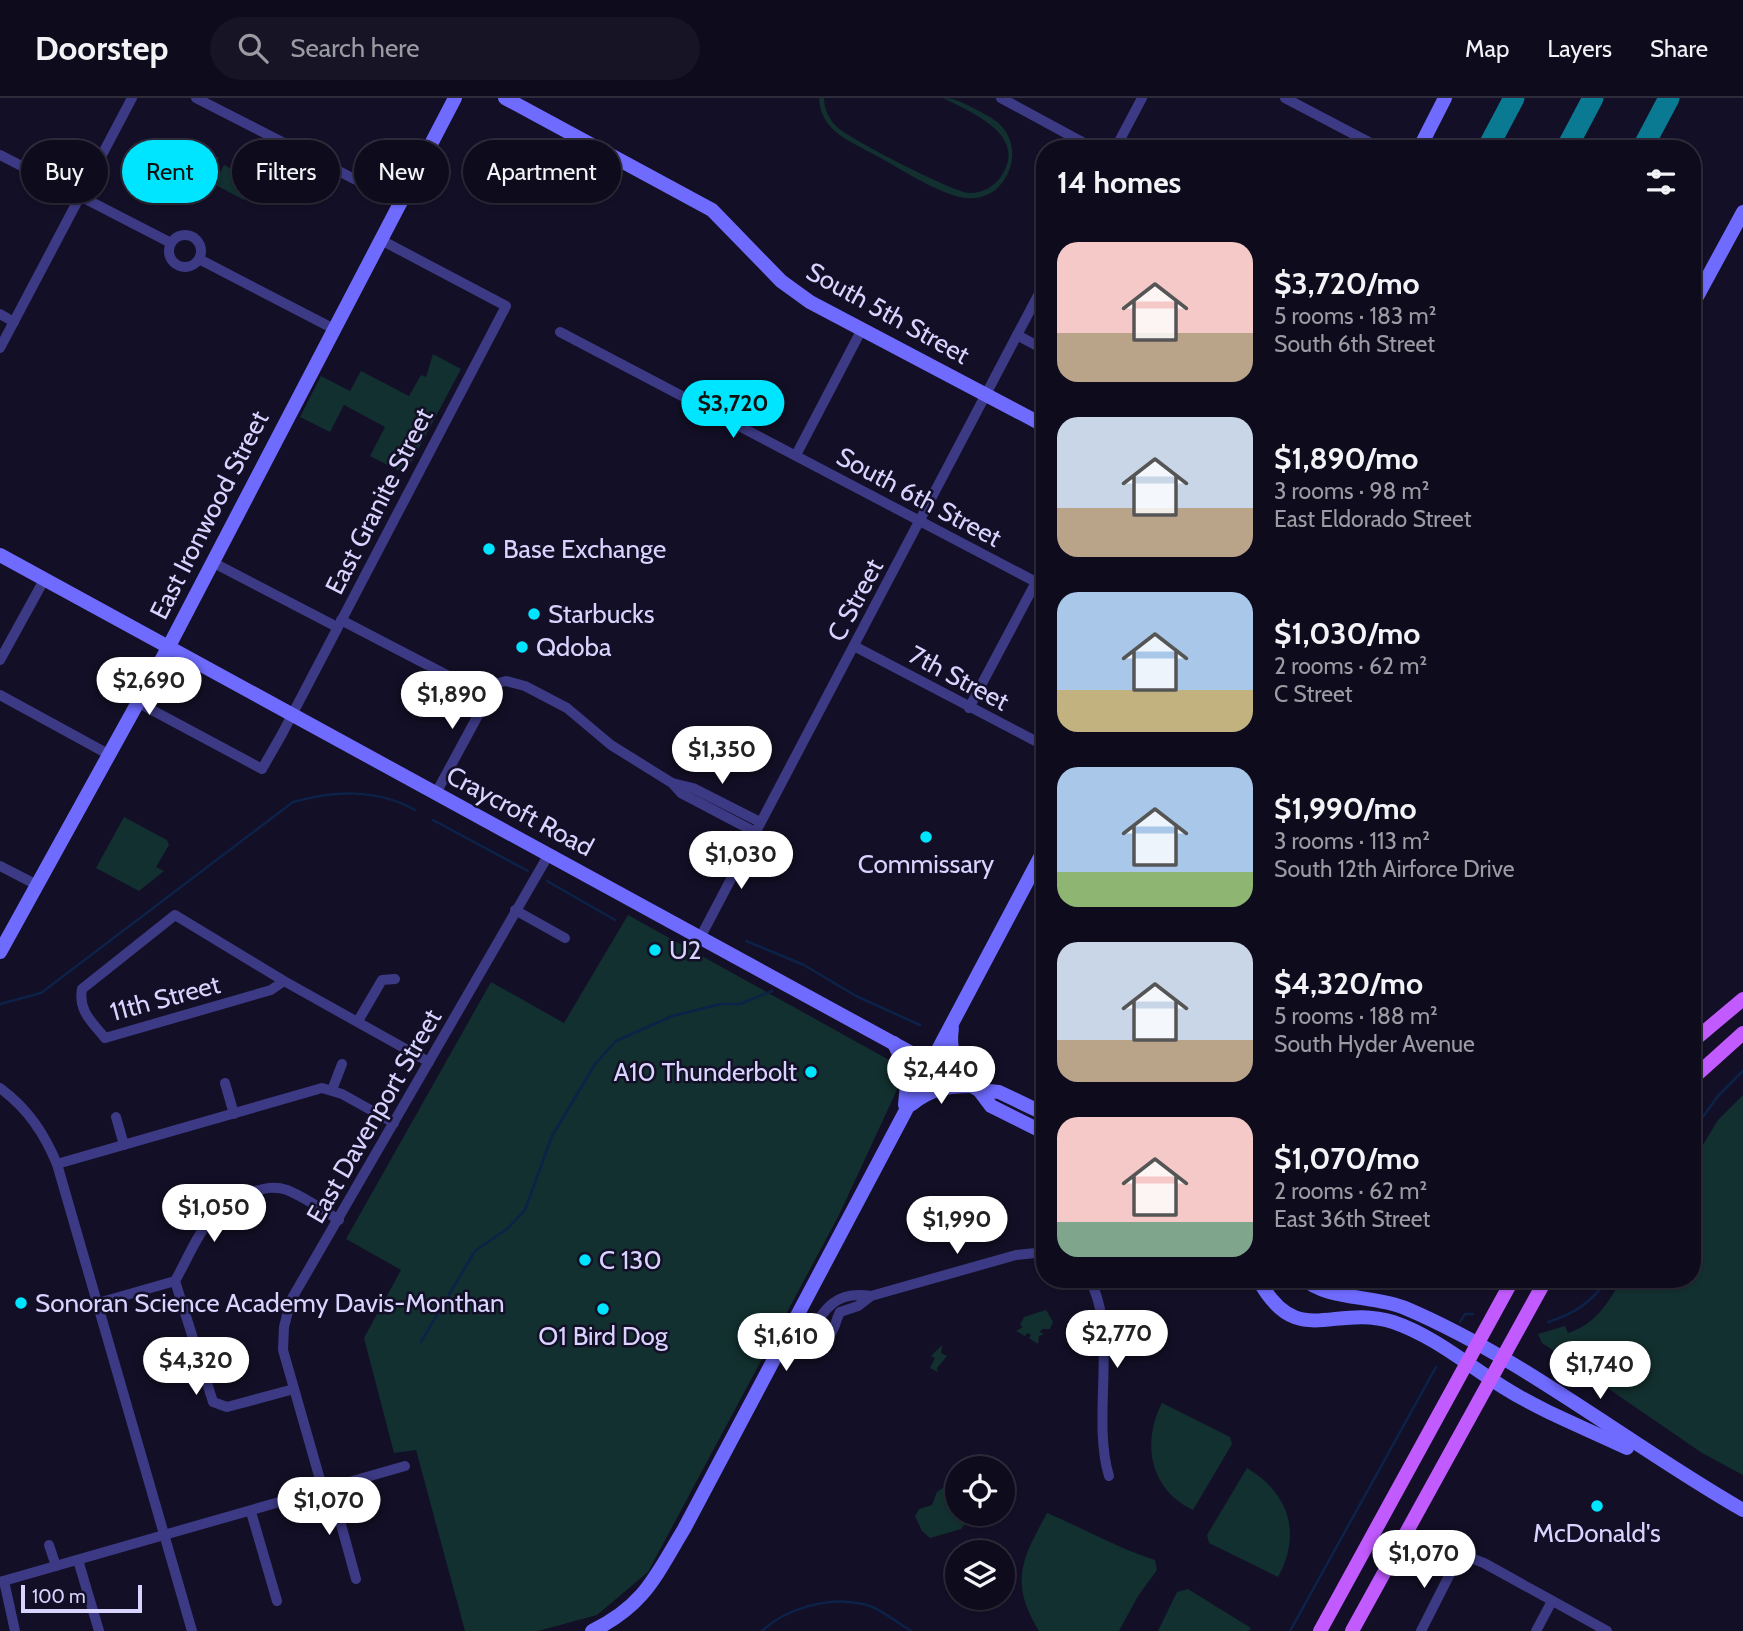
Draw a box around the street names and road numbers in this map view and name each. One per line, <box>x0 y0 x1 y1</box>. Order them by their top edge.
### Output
street label: South 5th Street <box>801 255 975 371</box>
street label: East Granite Street <box>318 402 440 599</box>
street label: East Ironwood Street <box>143 405 275 625</box>
street label: South 6th Street <box>831 440 1007 554</box>
street label: C Street <box>820 553 890 647</box>
street label: 7th Street <box>904 638 1015 718</box>
street label: Craycroft Road <box>441 759 599 863</box>
street label: 11th Street <box>107 968 224 1028</box>
street label: East Davenport Street <box>300 1003 448 1229</box>

